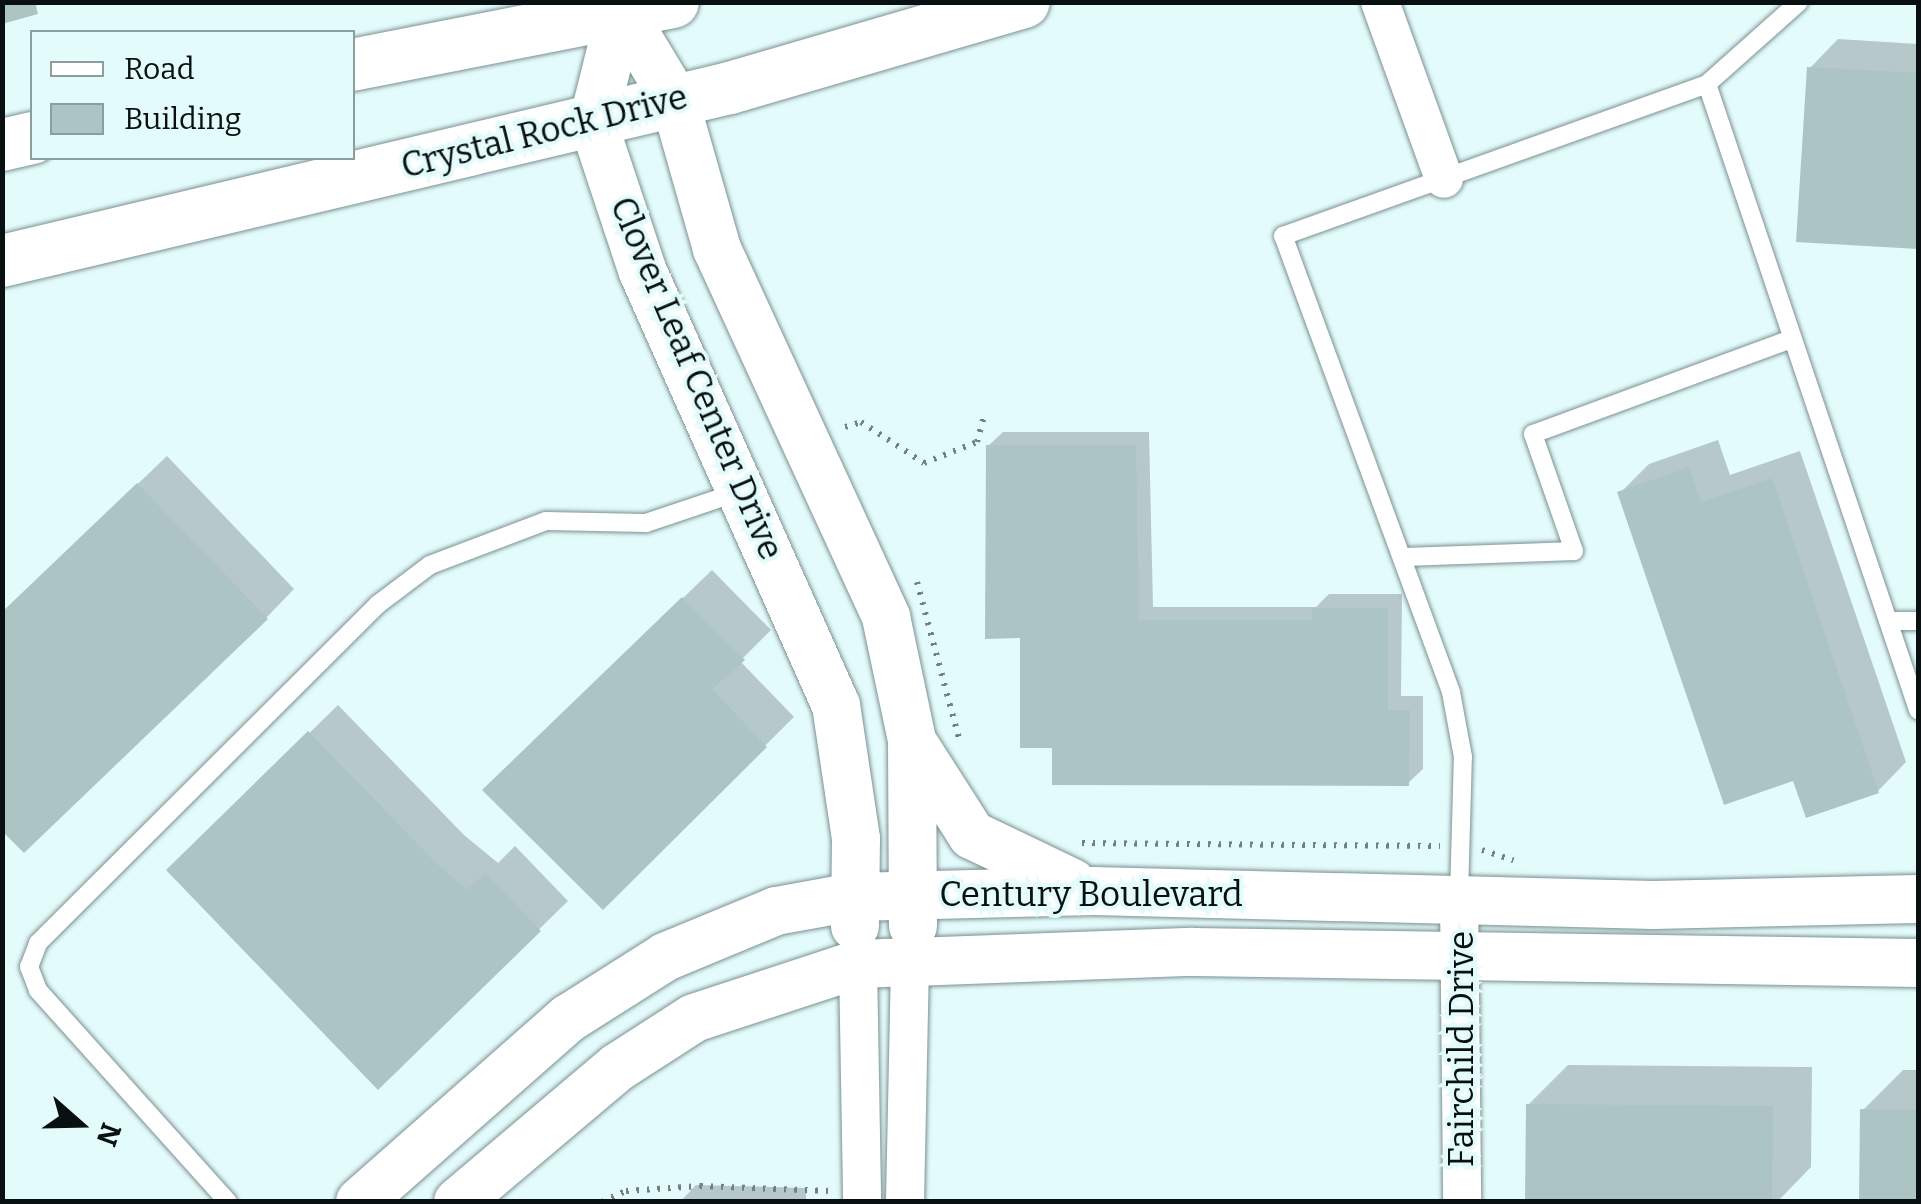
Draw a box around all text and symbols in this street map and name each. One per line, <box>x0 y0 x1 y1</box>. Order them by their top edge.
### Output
legend <box>30 30 355 160</box>
text: Road <box>124 51 195 87</box>
street label: Crystal Rock Drive <box>397 75 691 187</box>
text: Building <box>124 101 242 137</box>
street label: Clover Leaf Center Drive <box>602 190 792 566</box>
street label: Century Boulevard <box>939 873 1243 915</box>
street label: Fairchild Drive <box>1440 931 1482 1167</box>
north arrow <box>30 1074 130 1174</box>
text: N <box>89 1119 128 1150</box>

